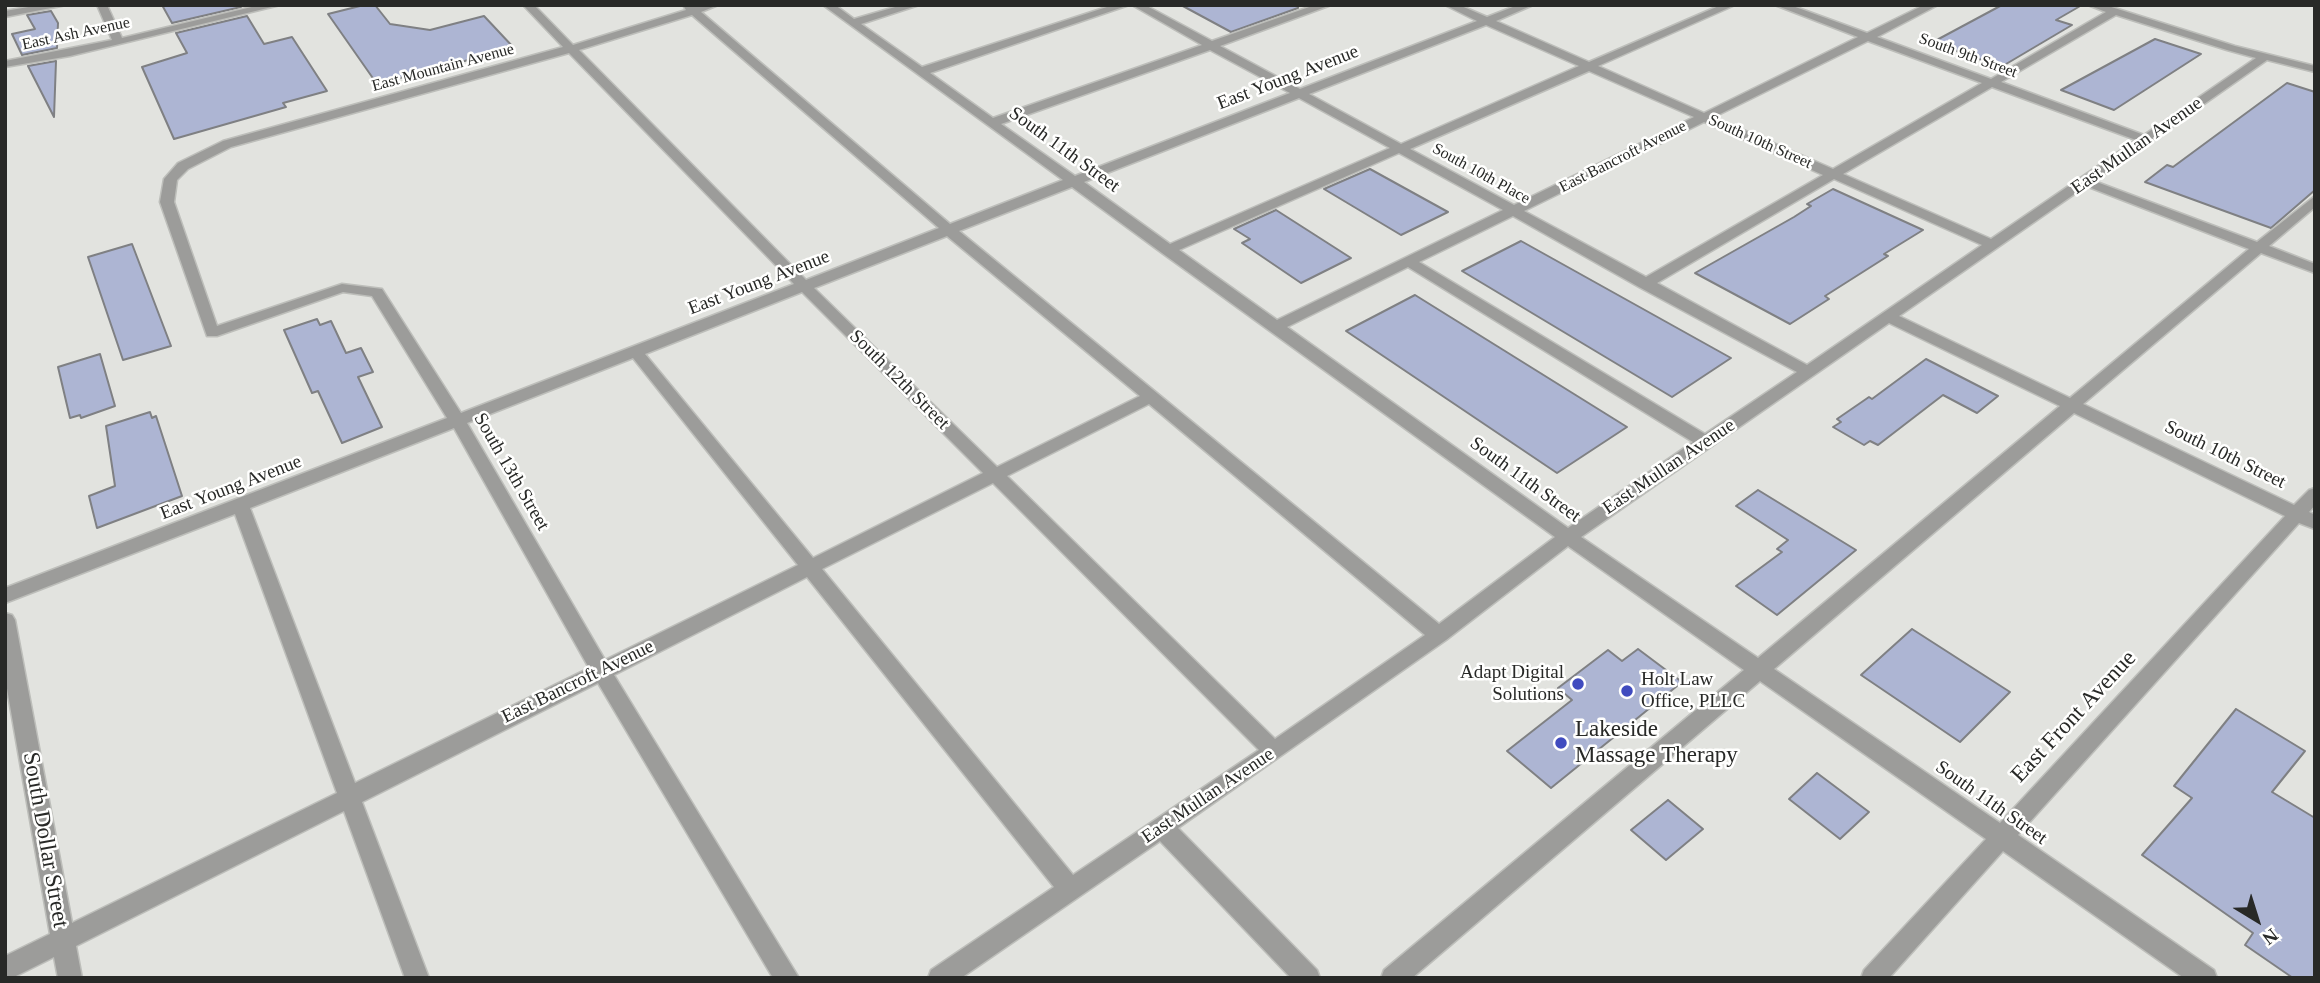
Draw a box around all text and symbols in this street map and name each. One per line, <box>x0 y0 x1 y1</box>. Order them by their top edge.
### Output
street label: East Ash Avenue <box>20 13 132 55</box>
street label: South 9th Street <box>1916 29 2020 83</box>
street label: East Mountain Avenue <box>370 40 516 96</box>
street label: East Young Avenue <box>1214 41 1362 115</box>
street label: East Mullan Avenue <box>2067 92 2207 200</box>
street label: South 11th Street <box>1004 102 1124 198</box>
street label: South 10th Street <box>1705 111 1815 173</box>
street label: East Bancroft Avenue <box>1556 117 1690 197</box>
street label: South 10th Place <box>1429 139 1533 209</box>
street label: East Young Avenue <box>685 246 833 320</box>
street label: South 12th Street <box>844 325 954 435</box>
street label: South 13th Street <box>468 409 554 535</box>
street label: East Mullan Avenue <box>1598 414 1740 520</box>
street label: South 10th Street <box>2161 416 2289 494</box>
street label: South 11th Street <box>1465 432 1585 528</box>
street label: East Young Avenue <box>157 451 305 525</box>
street label: East Bancroft Avenue <box>498 635 658 729</box>
street label: East Front Avenue <box>2006 645 2142 789</box>
place label: Adapt Digital Solutions <box>1460 662 1564 706</box>
place label: Holt Law Office, PLLC <box>1641 669 1745 713</box>
marker: Adapt Digital Solutions <box>1570 676 1586 692</box>
marker: Holt Law Office, PLLC <box>1619 683 1635 699</box>
place label: Lakeside Massage Therapy <box>1575 716 1738 770</box>
marker: Lakeside Massage Therapy <box>1553 735 1569 751</box>
street label: East Mullan Avenue <box>1137 743 1279 849</box>
street label: South Dollar Street <box>16 750 74 930</box>
street label: South 11th Street <box>1931 756 2051 850</box>
north arrow <box>2222 885 2292 955</box>
text: N <box>2258 924 2282 949</box>

